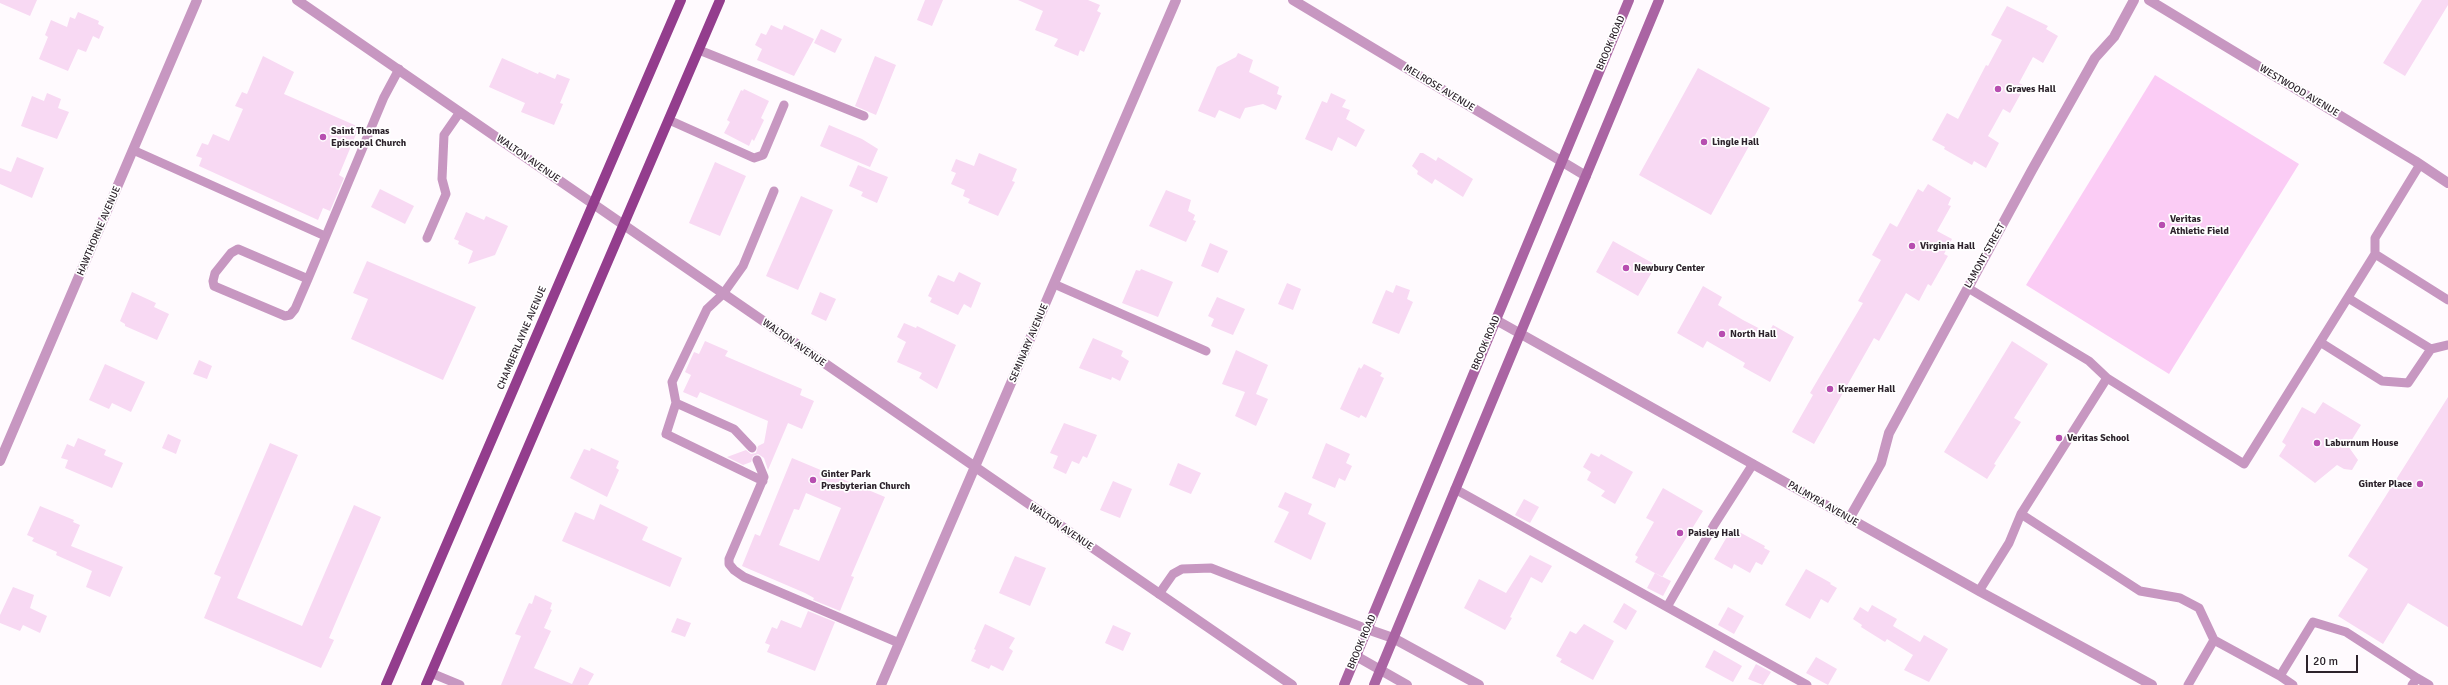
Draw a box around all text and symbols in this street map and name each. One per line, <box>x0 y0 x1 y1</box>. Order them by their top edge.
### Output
street label: BROOK ROAD <box>1594 14 1628 72</box>
street label: MELROSE AVENUE <box>1401 62 1477 114</box>
street label: WESTWOOD AVENUE <box>2257 62 2341 120</box>
place label: Graves Hall <box>2006 83 2056 95</box>
marker: Graves Hall <box>1993 84 2003 94</box>
place label: Saint Thomas Episcopal Church <box>331 125 406 148</box>
marker: Saint Thomas Episcopal Church <box>318 132 328 142</box>
street label: WALTON AVENUE <box>494 133 562 185</box>
place label: Lingle Hall <box>1712 136 1759 148</box>
marker: Lingle Hall <box>1699 137 1709 147</box>
street label: HAWTHORNE AVENUE <box>75 184 123 278</box>
place label: Veritas Athletic Field <box>2170 213 2229 236</box>
marker: Veritas Athletic Field <box>2157 220 2167 230</box>
street label: LAMONT STREET <box>1962 221 2008 291</box>
place label: Virginia Hall <box>1920 240 1975 252</box>
marker: Virginia Hall <box>1907 241 1917 251</box>
place label: Newbury Center <box>1634 262 1705 274</box>
marker: Newbury Center <box>1621 263 1631 273</box>
street label: CHAMBERLAYNE AVENUE <box>495 284 549 392</box>
street label: SEMINARY AVENUE <box>1007 302 1051 384</box>
street label: BROOK ROAD <box>1469 314 1503 372</box>
street label: WALTON AVENUE <box>760 317 828 369</box>
place label: North Hall <box>1730 328 1776 340</box>
marker: North Hall <box>1717 329 1727 339</box>
place label: Kraemer Hall <box>1838 383 1895 395</box>
marker: Kraemer Hall <box>1825 384 1835 394</box>
place label: Veritas School <box>2067 432 2129 444</box>
marker: Veritas School <box>2054 433 2064 443</box>
place label: Laburnum House <box>2325 437 2398 449</box>
marker: Laburnum House <box>2312 438 2322 448</box>
place label: Ginter Park Presbyterian Church <box>821 468 910 492</box>
marker: Ginter Park Presbyterian Church <box>808 475 818 485</box>
place label: Ginter Place <box>2358 478 2412 490</box>
street label: PALMYRA AVENUE <box>1786 479 1860 529</box>
marker: Ginter Place <box>2415 479 2425 489</box>
street label: WALTON AVENUE <box>1027 501 1095 553</box>
place label: Paisley Hall <box>1688 527 1740 539</box>
marker: Paisley Hall <box>1675 528 1685 538</box>
street label: BROOK ROAD <box>1345 613 1379 671</box>
scale bar <box>2308 647 2360 673</box>
text: 20 m <box>2313 654 2338 669</box>

